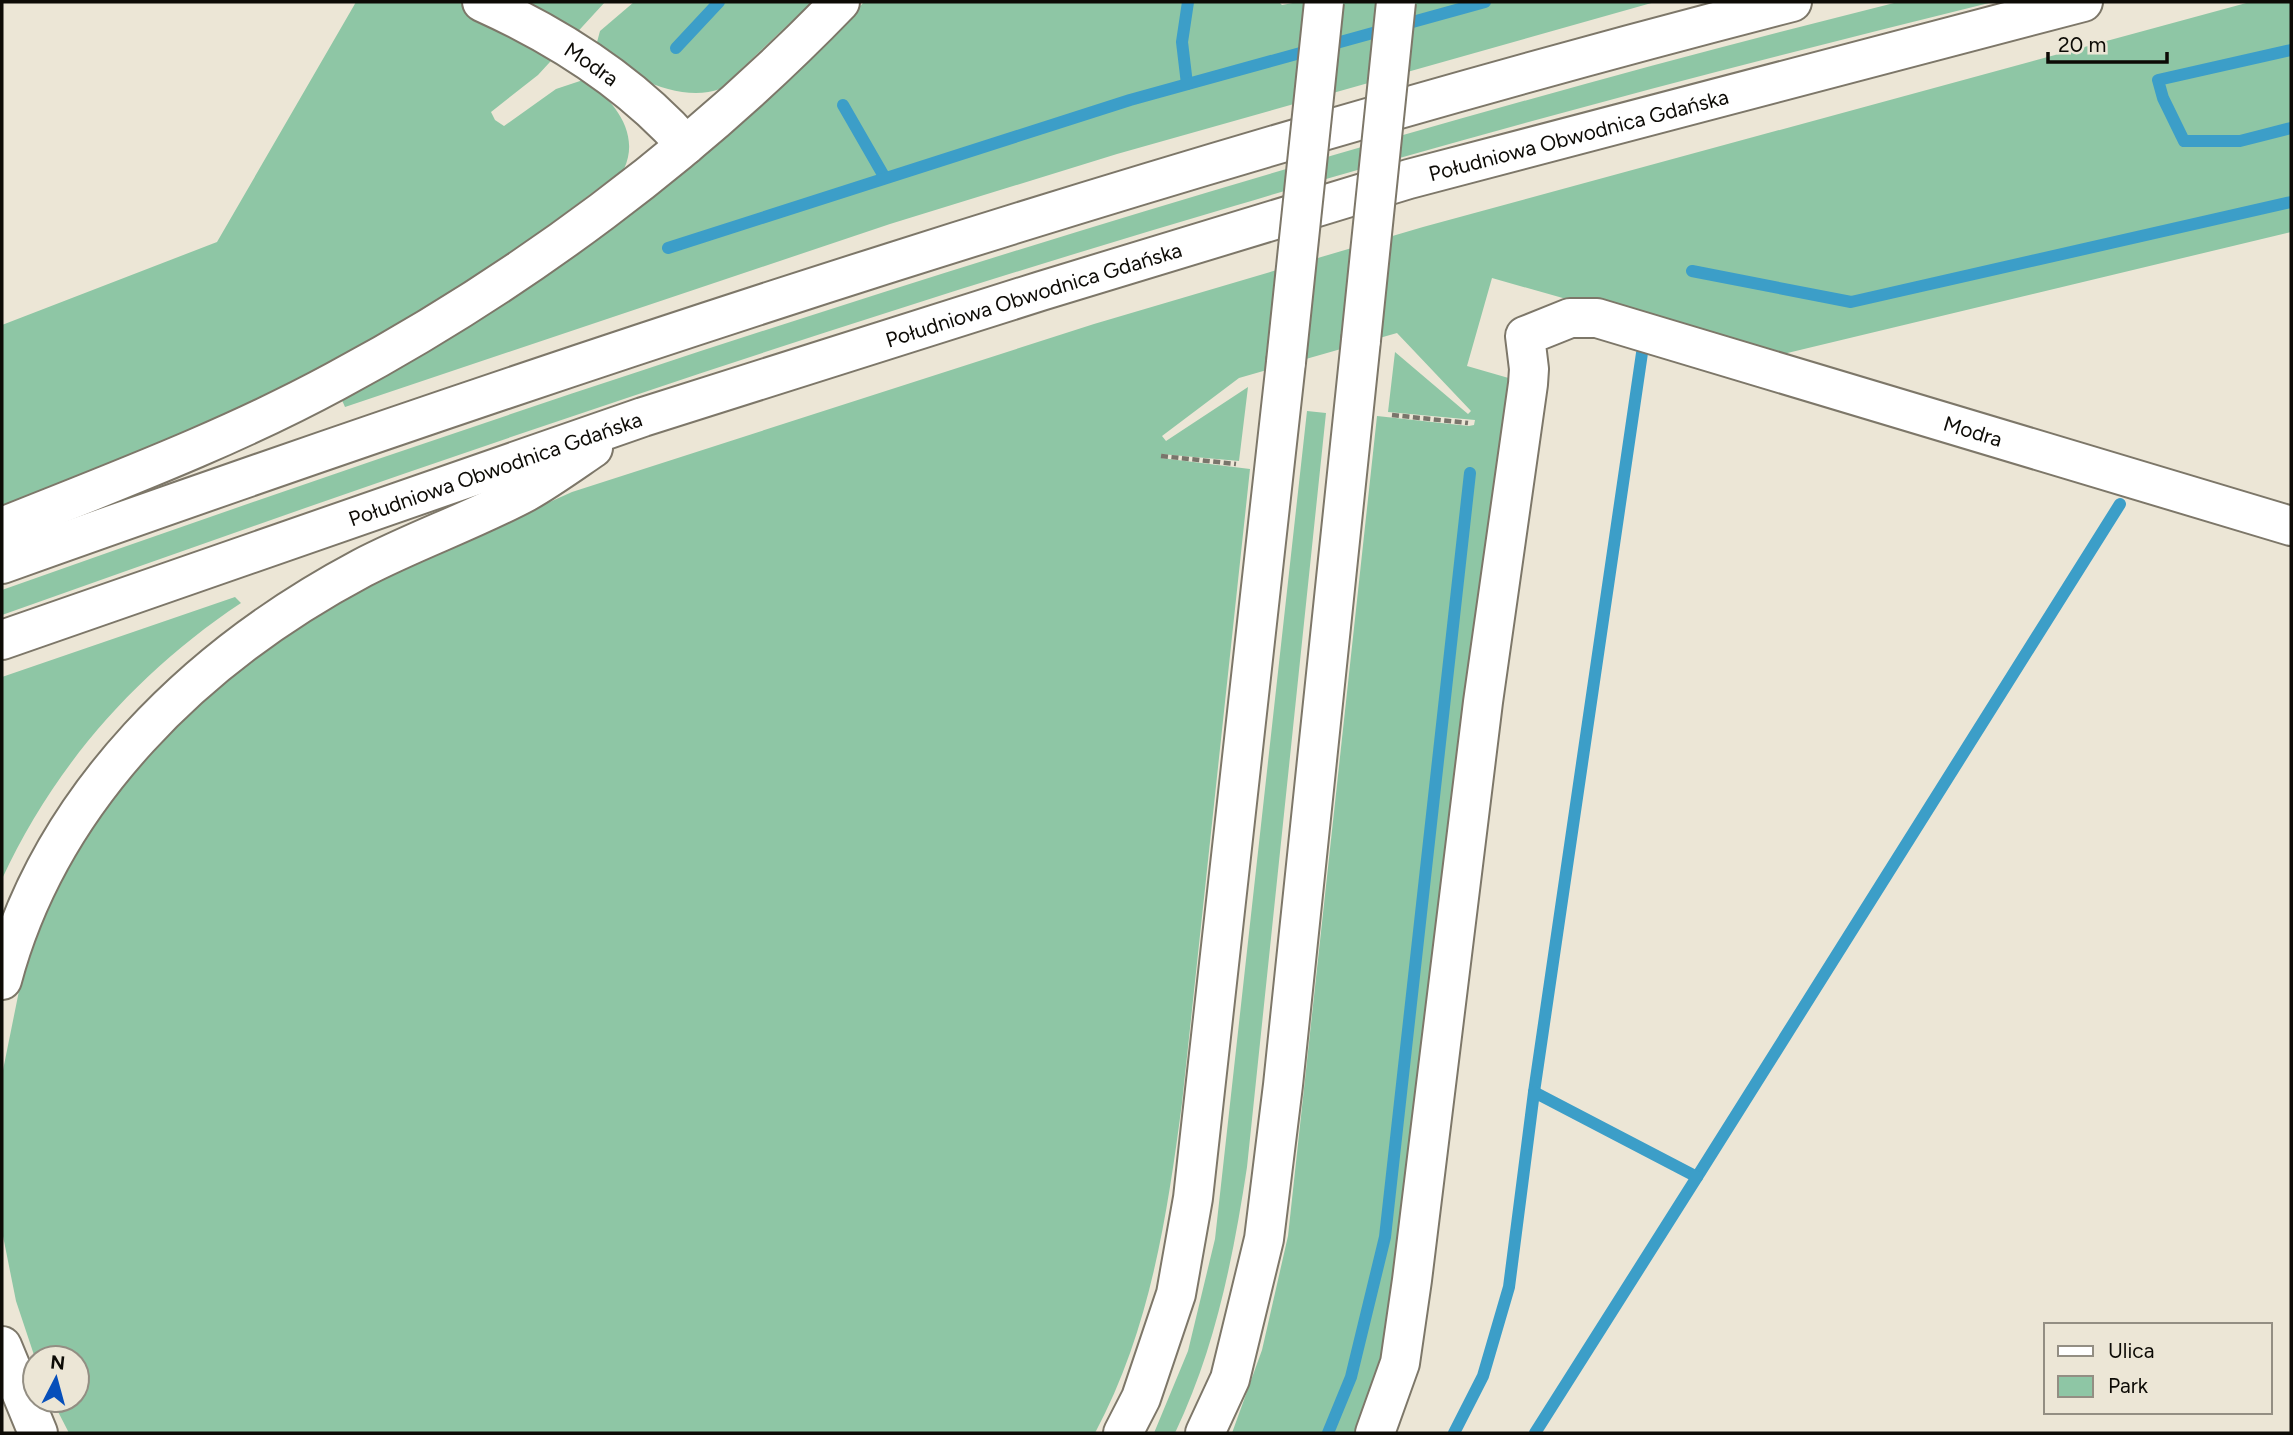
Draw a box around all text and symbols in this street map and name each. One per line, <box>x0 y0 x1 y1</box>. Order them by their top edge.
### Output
scale bar <box>2048 21 2167 65</box>
text: 20 m <box>2058 32 2106 57</box>
street label: Modra <box>560 36 624 91</box>
street label: Południowa Obwodnica Gdańska <box>1426 83 1731 186</box>
street label: Południowa Obwodnica Gdańska <box>882 236 1185 352</box>
street label: Południowa Obwodnica Gdańska <box>345 406 645 531</box>
street label: Modra <box>1941 410 2005 451</box>
legend <box>2044 1323 2272 1414</box>
text: Ulica <box>2108 1338 2154 1363</box>
north arrow <box>21 1344 91 1414</box>
text: N <box>49 1350 66 1375</box>
text: Park <box>2108 1373 2149 1398</box>

